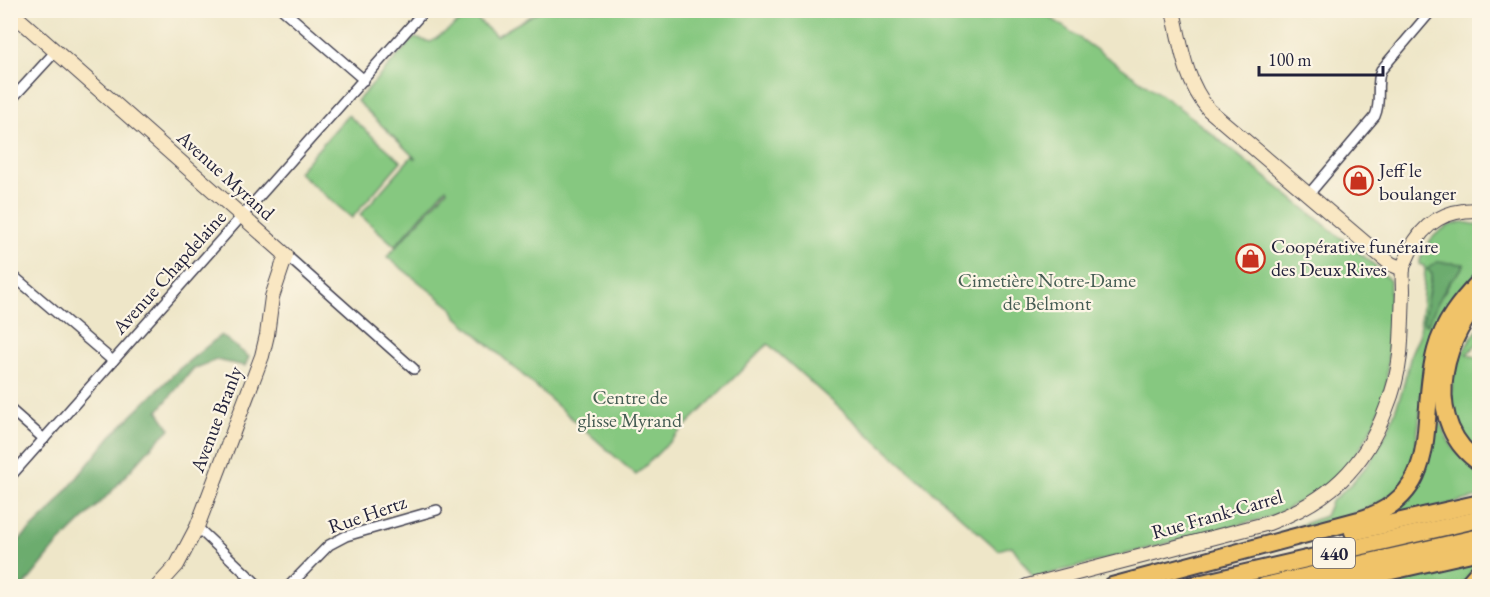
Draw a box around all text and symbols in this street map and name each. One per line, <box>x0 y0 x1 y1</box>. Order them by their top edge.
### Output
scale bar <box>1259 39 1384 77</box>
text: 100 m <box>1268 48 1312 71</box>
street label: Avenue Myrand <box>171 124 281 226</box>
place label: Jeff le boulanger <box>1377 157 1457 206</box>
shop icon: Jeff le boulanger <box>1342 165 1374 197</box>
street label: Avenue Chapdelaine <box>106 204 232 340</box>
place label: Coopérative funéraire des Deux Rives <box>1271 233 1439 282</box>
shop icon: Coopérative funéraire des Deux Rives <box>1234 242 1266 274</box>
park label: Cimetière Notre-Dame de Belmont <box>958 267 1136 316</box>
street label: Avenue Branly <box>183 362 248 477</box>
park label: Centre de glisse Myrand <box>578 384 683 433</box>
street label: Rue Frank-Carrel <box>1149 483 1286 545</box>
street label: Rue Hertz <box>324 488 410 539</box>
road number: 440 <box>1313 538 1355 568</box>

